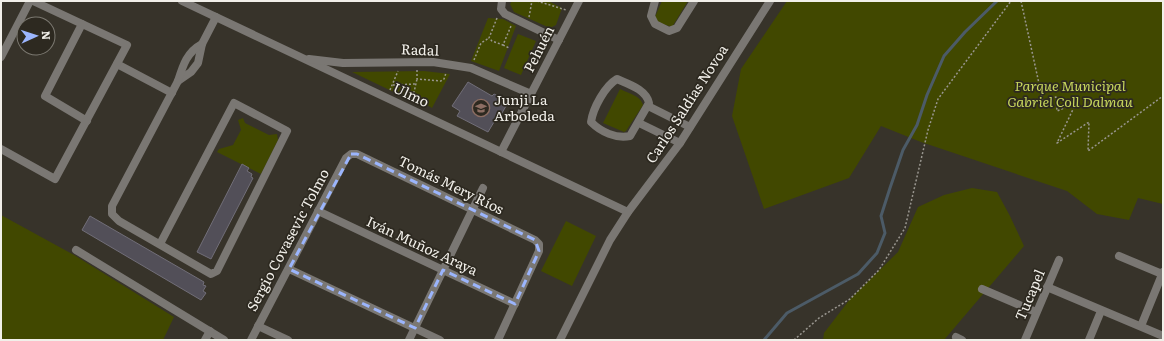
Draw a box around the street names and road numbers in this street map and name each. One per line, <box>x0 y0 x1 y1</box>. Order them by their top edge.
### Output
street label: Pehuén <box>518 22 558 75</box>
street label: Radal <box>401 38 440 60</box>
street label: Carlos Saldías Novoa <box>640 40 732 167</box>
street label: Ulmo <box>390 77 433 111</box>
street label: Tomás Mery Ríos <box>395 150 508 218</box>
street label: Sergio Covasevic Tolmo <box>241 165 333 314</box>
street label: Iván Muñoz Araya <box>364 211 482 280</box>
street label: Tucapel <box>1009 266 1049 323</box>

